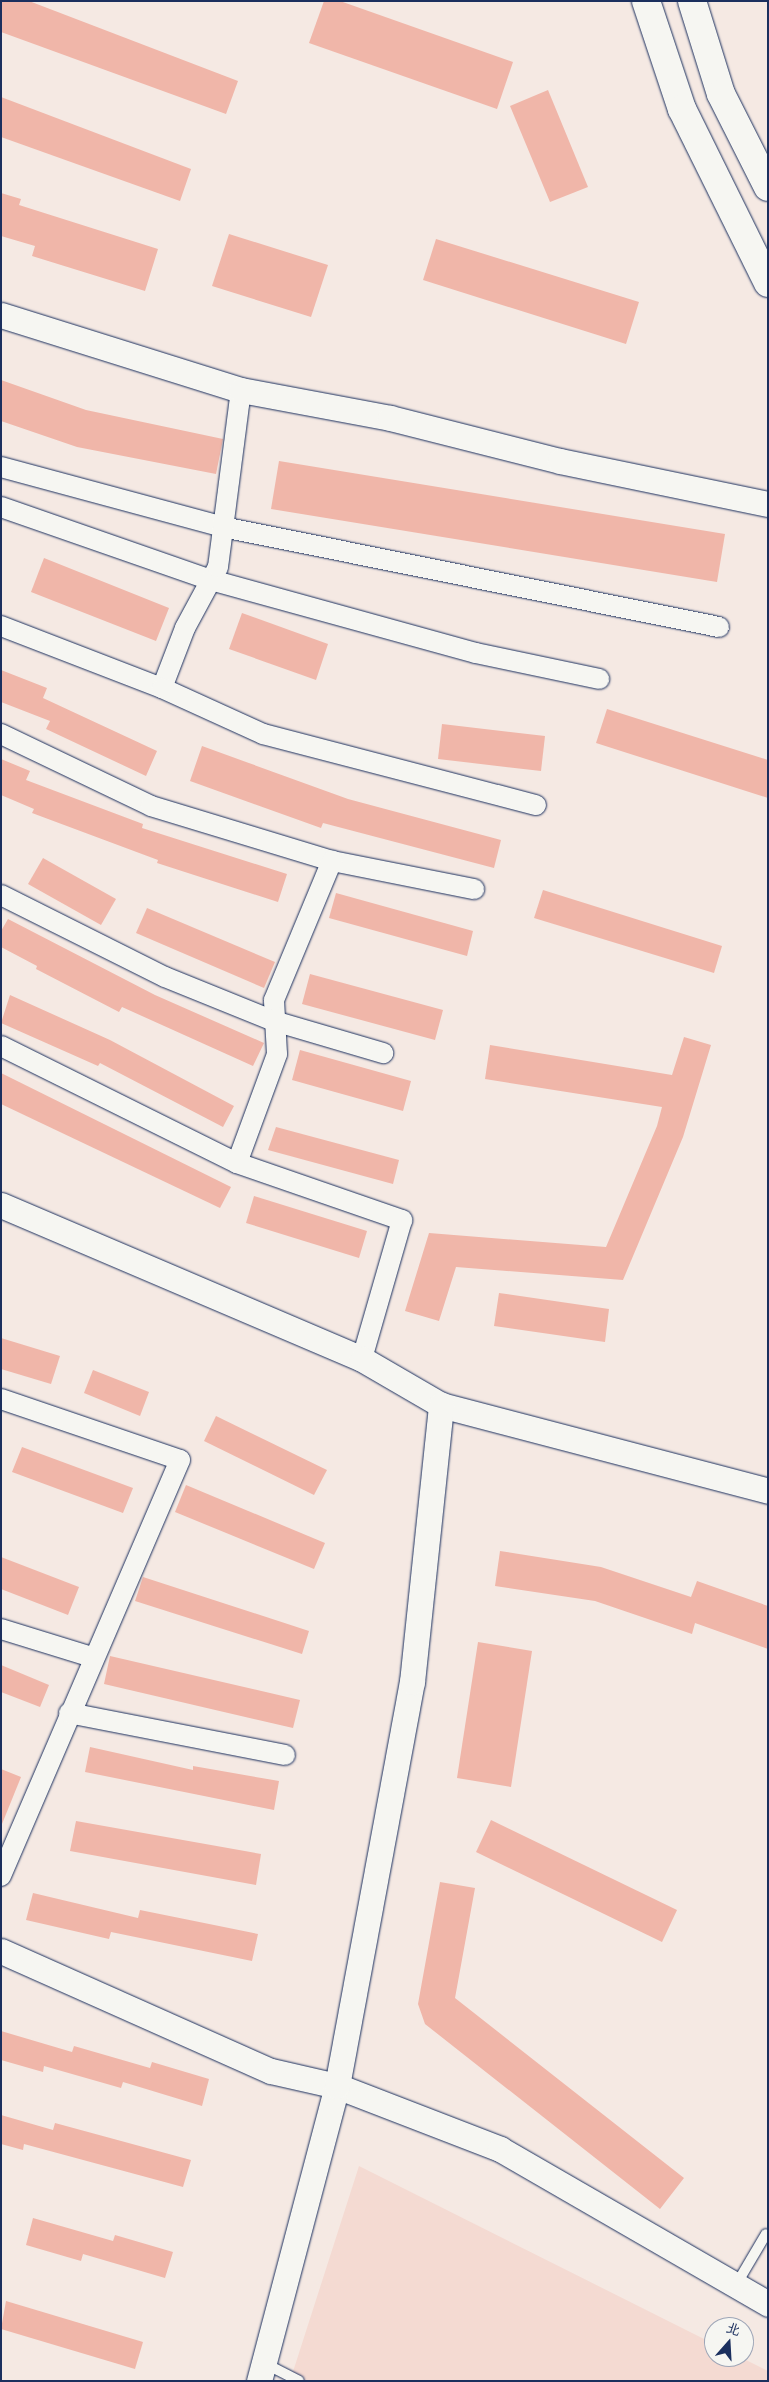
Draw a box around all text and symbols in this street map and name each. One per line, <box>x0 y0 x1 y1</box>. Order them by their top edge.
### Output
north arrow <box>704 2317 754 2367</box>
text: 北 <box>724 2318 743 2340</box>

